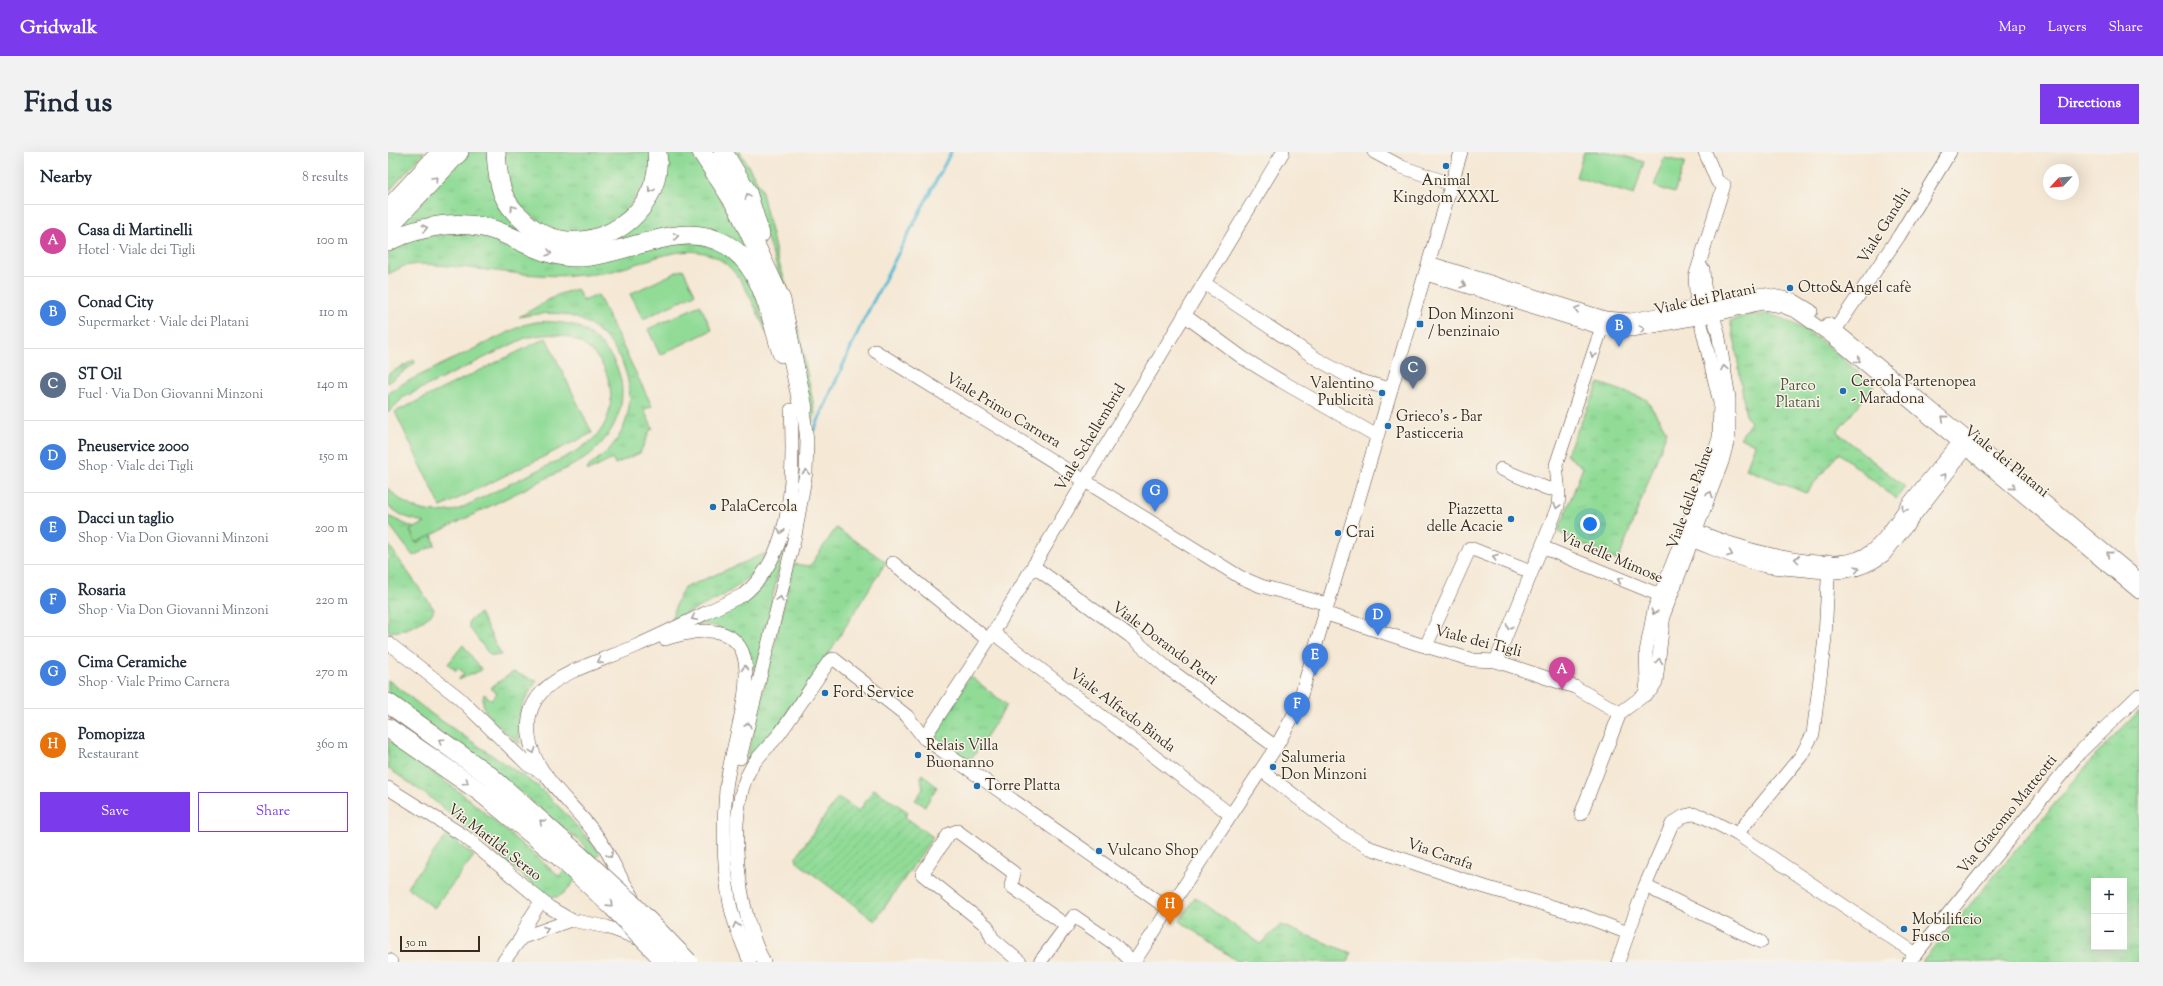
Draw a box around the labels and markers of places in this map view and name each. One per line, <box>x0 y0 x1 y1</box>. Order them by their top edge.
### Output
marker: Animal Kingdom XXXL <box>1441 161 1451 171</box>
place label: Animal Kingdom XXXL <box>1393 171 1499 209</box>
place label: Otto&Angel cafè <box>1798 278 1911 299</box>
marker: Otto&Angel cafè <box>1785 283 1795 293</box>
place label: Don Minzoni / benzinaio <box>1428 305 1514 343</box>
pin: B <box>1606 314 1632 347</box>
marker: Don Minzoni / benzinaio <box>1415 319 1425 329</box>
pin: C <box>1400 356 1426 389</box>
place label: Cercola Partenopea - Maradona <box>1851 372 1976 410</box>
place label: Valentino Publicità <box>1310 374 1374 412</box>
marker: Cercola Partenopea - Maradona <box>1838 386 1848 396</box>
marker: Valentino Publicità <box>1377 388 1387 398</box>
place label: Grieco's - Bar Pasticceria <box>1396 407 1483 445</box>
marker: Grieco's - Bar Pasticceria <box>1383 421 1393 431</box>
pin: G <box>1142 479 1168 512</box>
place label: PalaCercola <box>721 497 797 518</box>
place label: Piazzetta delle Acacie <box>1426 500 1503 538</box>
marker: PalaCercola <box>708 502 718 512</box>
marker: Piazzetta delle Acacie <box>1506 514 1516 524</box>
place label: Crai <box>1346 523 1375 544</box>
marker: Crai <box>1333 528 1343 538</box>
pin: D <box>1365 603 1391 636</box>
pin: E <box>1302 643 1328 676</box>
pin: A <box>1549 657 1575 690</box>
place label: Ford Service <box>833 683 914 704</box>
marker: Ford Service <box>820 688 830 698</box>
pin: F <box>1284 692 1310 725</box>
place label: Relais Villa Buonanno <box>926 736 999 774</box>
place label: Salumeria Don Minzoni <box>1281 748 1367 786</box>
marker: Relais Villa Buonanno <box>913 750 923 760</box>
marker: Salumeria Don Minzoni <box>1268 762 1278 772</box>
place label: Torre Platta <box>985 776 1061 797</box>
marker: Torre Platta <box>972 781 982 791</box>
place label: Vulcano Shop <box>1107 841 1199 862</box>
marker: Vulcano Shop <box>1094 846 1104 856</box>
pin: H <box>1157 892 1183 925</box>
place label: Mobilificio Fusco <box>1912 910 1982 948</box>
marker: Mobilificio Fusco <box>1899 924 1909 934</box>

